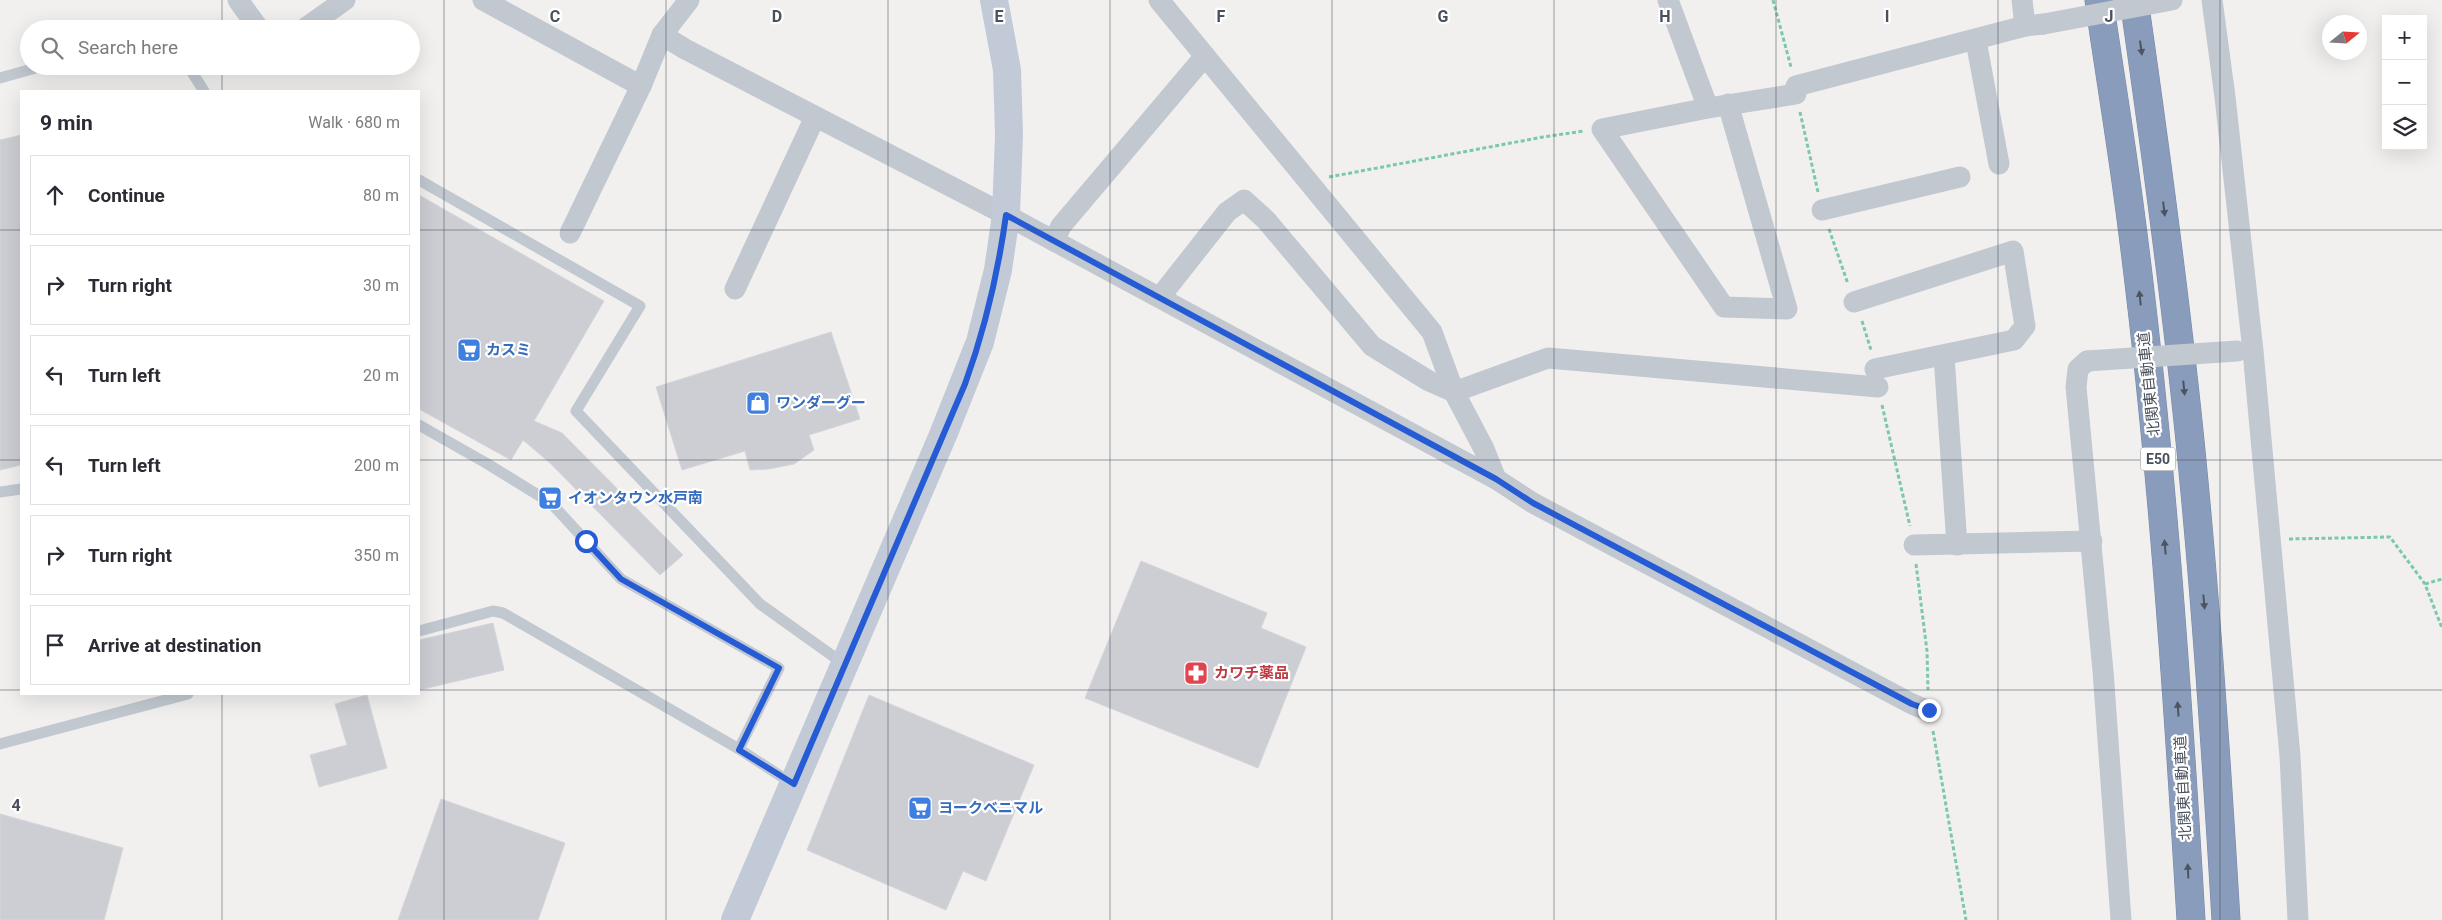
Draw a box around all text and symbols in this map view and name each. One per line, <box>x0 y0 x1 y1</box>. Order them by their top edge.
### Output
text: C <box>550 7 560 26</box>
text: D <box>772 7 782 26</box>
text: E <box>995 7 1004 26</box>
text: F <box>1217 7 1226 26</box>
text: G <box>1438 7 1449 26</box>
text: H <box>1659 7 1671 26</box>
text: I <box>1885 7 1889 26</box>
text: J <box>2105 7 2113 26</box>
north arrow <box>2322 15 2367 60</box>
map controls <box>2382 15 2427 150</box>
button: + <box>2382 15 2427 60</box>
search box <box>20 20 420 75</box>
icon: search <box>38 34 66 62</box>
text: Search here <box>78 36 178 59</box>
one-way arrow <box>2137 41 2145 57</box>
button: − <box>2382 60 2427 105</box>
button: layers <box>2382 105 2427 150</box>
text: 9 min <box>40 111 93 135</box>
text: Walk · 680 m <box>308 113 400 132</box>
icon: ahead <box>41 181 69 209</box>
text: Continue <box>88 184 165 207</box>
text: 80 m <box>363 186 399 205</box>
one-way arrow <box>2160 201 2168 217</box>
icon: right <box>41 271 69 299</box>
text: Turn right <box>88 274 172 297</box>
text: 30 m <box>363 276 399 295</box>
one-way arrow <box>2136 290 2144 306</box>
street label: 北関東自動車道 <box>2135 331 2163 437</box>
supermarket icon: カスミ <box>456 337 482 363</box>
place label: カスミ <box>486 341 531 359</box>
icon: left <box>41 361 69 389</box>
text: Turn left <box>88 364 161 387</box>
text: 20 m <box>363 366 399 385</box>
one-way arrow <box>2180 380 2188 396</box>
shop icon: ワンダーグー <box>745 390 771 416</box>
place label: ワンダーグー <box>776 394 866 412</box>
road number: E50 <box>2140 448 2176 470</box>
icon: left <box>41 451 69 479</box>
text: Turn left <box>88 454 161 477</box>
text: 200 m <box>354 456 399 475</box>
supermarket icon: イオンタウン水戸南 <box>537 485 563 511</box>
place label: イオンタウン水戸南 <box>568 489 703 507</box>
route start <box>575 530 598 553</box>
one-way arrow <box>2161 539 2169 555</box>
icon: right <box>41 541 69 569</box>
text: Turn right <box>88 544 172 567</box>
text: 350 m <box>354 546 399 565</box>
one-way arrow <box>2200 594 2208 610</box>
icon: arrive <box>41 631 69 659</box>
text: Arrive at destination <box>88 634 261 657</box>
pharmacy icon: カワチ薬品 <box>1183 660 1209 686</box>
place label: カワチ薬品 <box>1214 664 1289 682</box>
route end <box>1918 699 1941 722</box>
one-way arrow <box>2174 701 2182 717</box>
street label: 北関東自動車道 <box>2171 735 2195 841</box>
supermarket icon: ヨークベニマル <box>907 795 933 821</box>
text: 4 <box>11 796 21 815</box>
place label: ヨークベニマル <box>938 799 1043 817</box>
one-way arrow <box>2184 863 2192 879</box>

